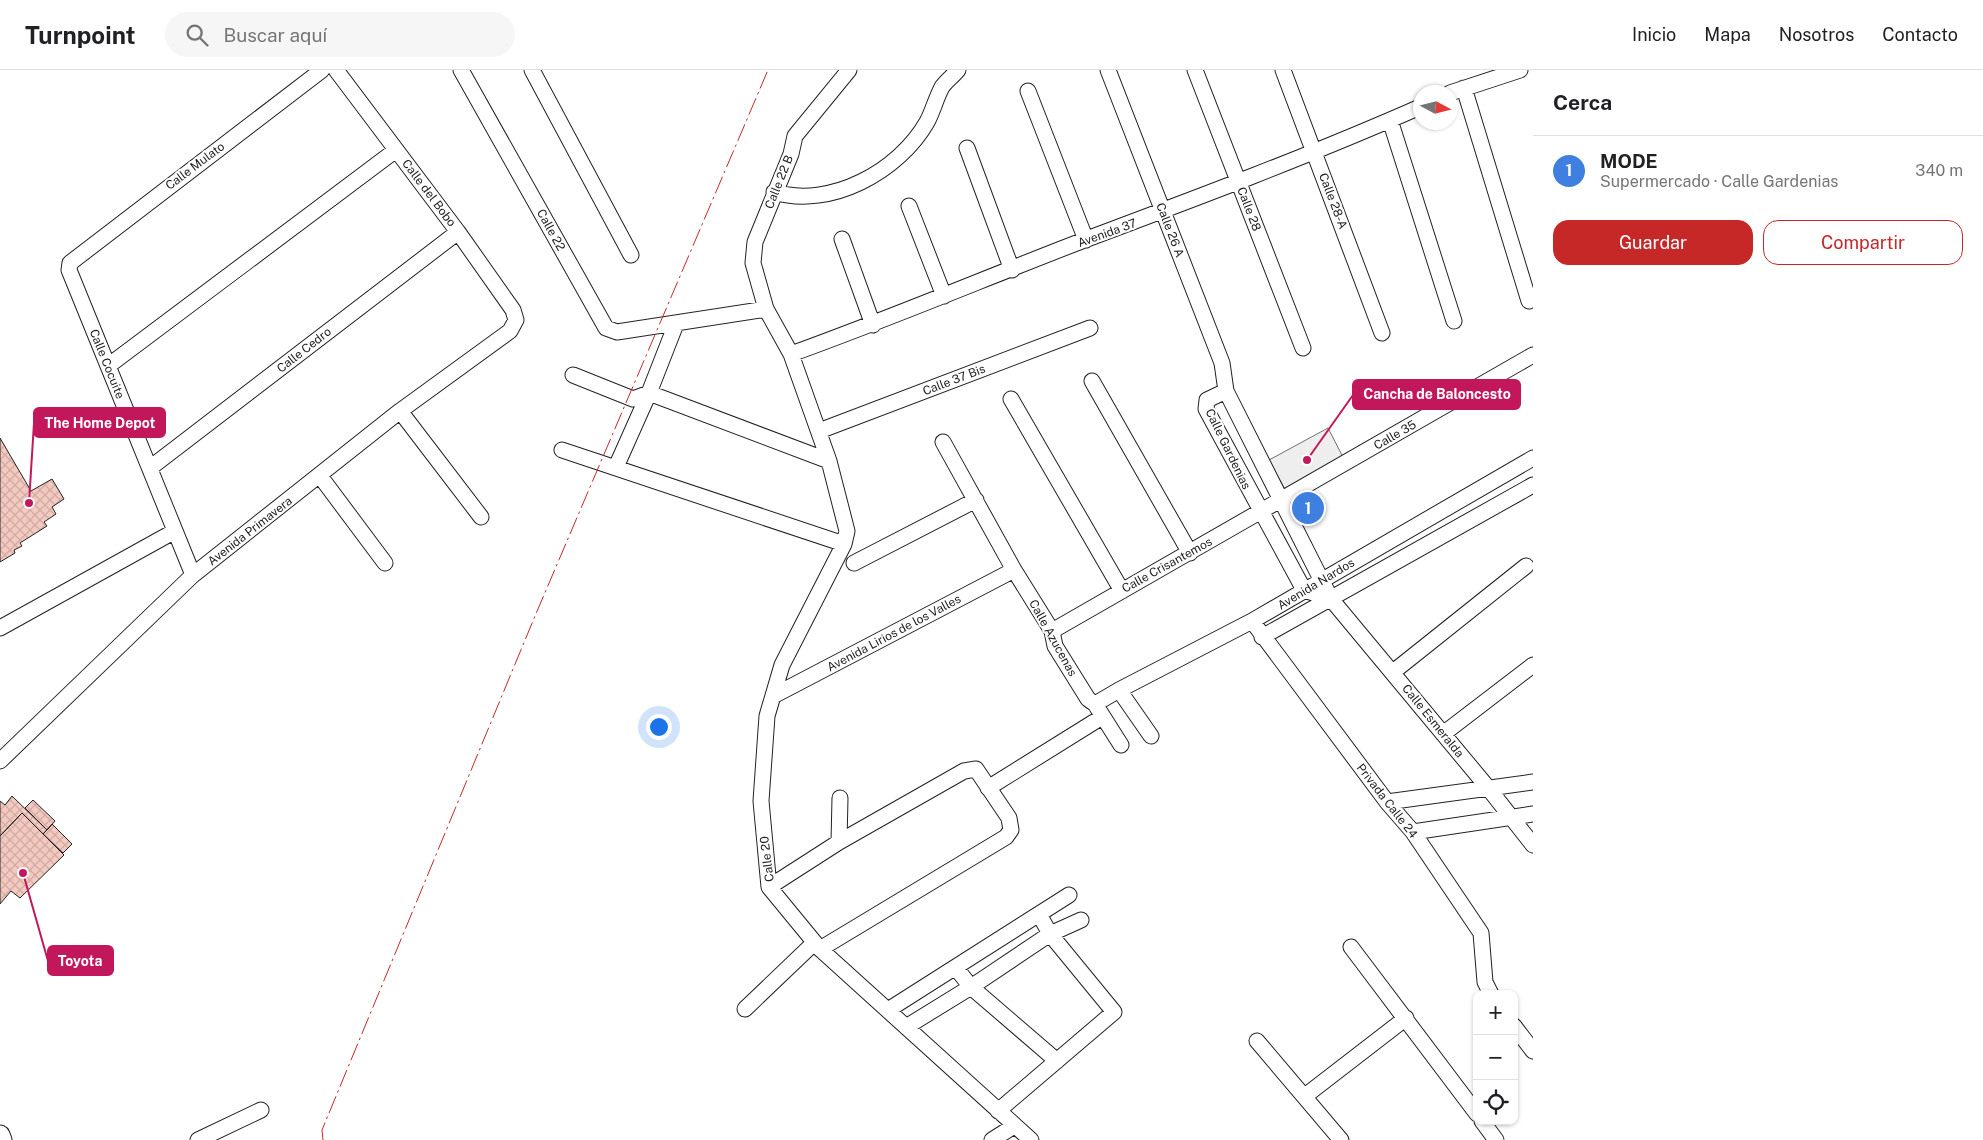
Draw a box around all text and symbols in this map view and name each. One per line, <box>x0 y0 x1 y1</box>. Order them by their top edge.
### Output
search box <box>165 12 515 57</box>
text: Turnpoint <box>25 21 135 49</box>
icon: search <box>183 21 211 49</box>
text: Buscar aquí <box>223 24 327 46</box>
text: Inicio <box>1632 24 1676 45</box>
text: Mapa <box>1704 24 1751 45</box>
text: Nosotros <box>1779 24 1854 45</box>
text: Contacto <box>1882 24 1958 45</box>
north arrow <box>1413 85 1458 130</box>
text: Cerca <box>1553 90 1612 115</box>
street label: Calle Mulato <box>163 139 227 193</box>
text: MODE <box>1600 150 1658 172</box>
street label: Calle 22 B <box>762 153 796 211</box>
street label: Calle del Bobo <box>399 157 459 229</box>
text: 1 <box>1566 161 1572 180</box>
text: 340 m <box>1915 161 1963 180</box>
street label: Calle 28-A <box>1316 171 1350 231</box>
text: Supermercado · Calle Gardenias <box>1600 172 1838 191</box>
street label: Calle 28 <box>1234 185 1264 233</box>
street label: Calle 26 A <box>1153 201 1187 260</box>
street label: Calle 22 <box>534 207 568 253</box>
street label: Avenida 37 <box>1076 216 1138 250</box>
button: Guardar <box>1553 220 1753 265</box>
button: Compartir <box>1763 220 1963 265</box>
street label: Calle Cedro <box>274 324 334 375</box>
street label: Calle Cocuite <box>87 327 127 401</box>
street label: Calle 37 Bis <box>921 362 987 398</box>
callout: Cancha de Baloncesto <box>1353 380 1520 409</box>
text: Cancha de Baloncesto <box>1363 386 1511 402</box>
street label: Calle Gardenias <box>1202 406 1254 492</box>
callout: The Home Depot <box>34 408 165 437</box>
text: The Home Depot <box>45 415 156 431</box>
street label: Calle 35 <box>1371 417 1419 453</box>
pin: 1 <box>1292 489 1324 527</box>
street label: Avenida Primavera <box>205 494 295 568</box>
street label: Calle Crisantemos <box>1119 534 1215 596</box>
street label: Avenida Nardos <box>1275 556 1357 612</box>
street label: Avenida Lirios de los Valles <box>825 592 963 674</box>
street label: Calle Azucenas <box>1026 597 1080 679</box>
street label: Calle Esmeralda <box>1399 682 1467 760</box>
your location <box>646 714 672 740</box>
street label: Privada Calle 24 <box>1354 761 1421 841</box>
street label: Calle 20 <box>757 835 777 883</box>
callout: Toyota <box>48 946 113 975</box>
text: Toyota <box>58 953 102 969</box>
map controls <box>1473 990 1518 1125</box>
button: + <box>1473 990 1518 1035</box>
button: − <box>1473 1035 1518 1080</box>
button: locate <box>1473 1080 1518 1125</box>

